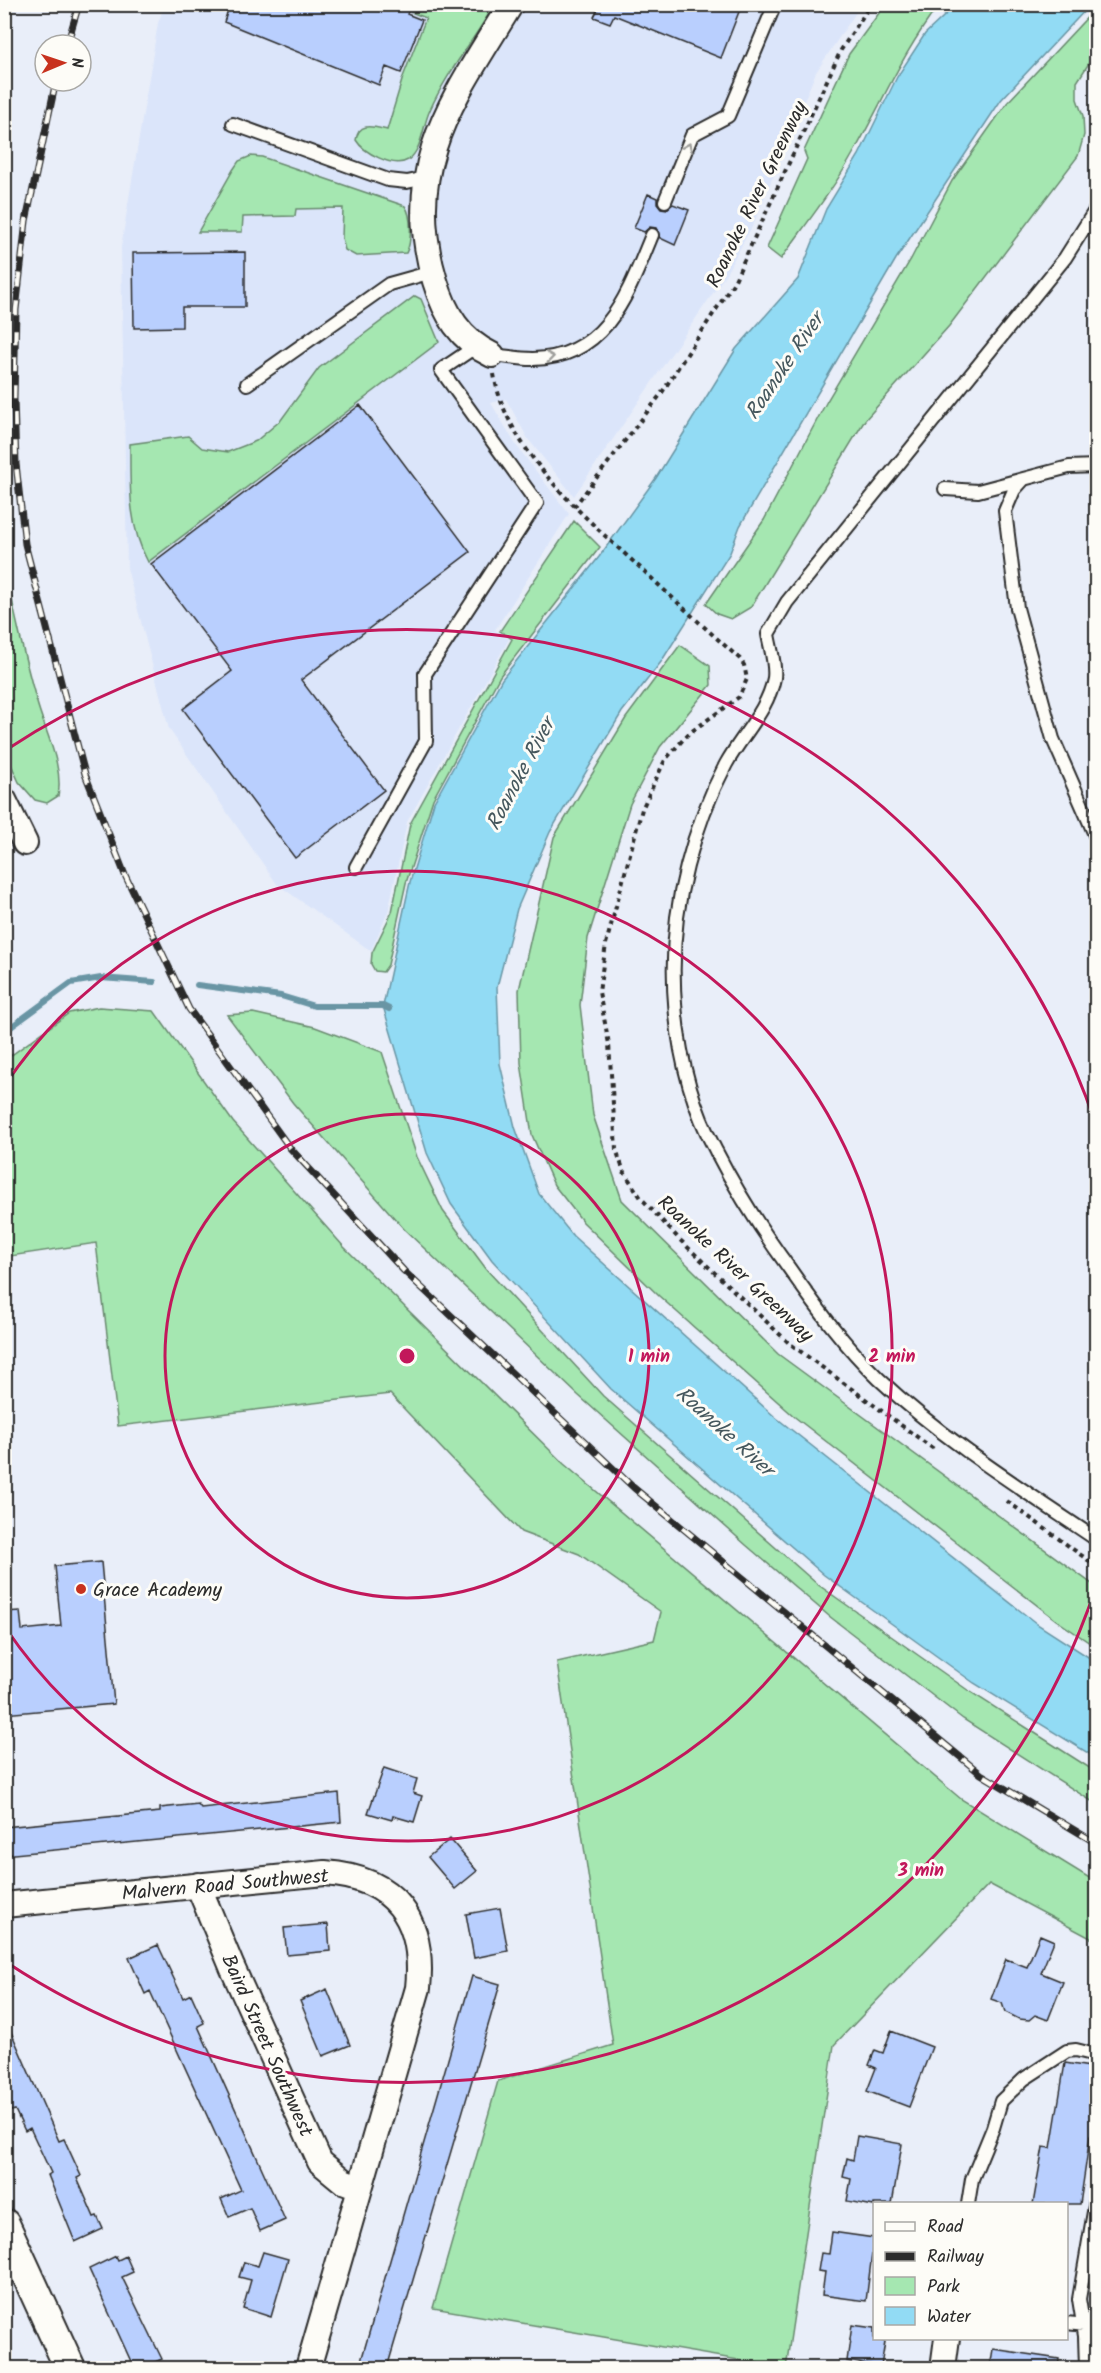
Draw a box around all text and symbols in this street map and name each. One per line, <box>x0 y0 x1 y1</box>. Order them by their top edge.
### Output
north arrow <box>33 33 93 93</box>
text: N <box>64 57 89 68</box>
street label: Roanoke River Greenway <box>699 95 817 294</box>
one-way arrow <box>680 142 692 153</box>
water label: Roanoke River <box>737 303 835 427</box>
one-way arrow <box>545 351 554 363</box>
water label: Roanoke River <box>478 709 567 837</box>
street label: Roanoke River Greenway <box>649 1188 821 1351</box>
text: 1 min <box>628 1343 670 1372</box>
text: 2 min <box>869 1343 915 1372</box>
centre of rings <box>397 1346 417 1366</box>
water label: Roanoke River <box>667 1379 784 1488</box>
place label: Grace Academy <box>93 1575 222 1607</box>
marker: Grace Academy <box>74 1582 88 1596</box>
text: 3 min <box>897 1857 944 1886</box>
street label: Malvern Road Southwest <box>120 1861 330 1911</box>
street label: Baird Street Southwest <box>212 1949 321 2142</box>
legend <box>873 2202 1068 2340</box>
text: Road <box>927 2213 964 2242</box>
text: Railway <box>927 2243 984 2272</box>
text: Park <box>927 2273 960 2302</box>
text: Water <box>927 2303 972 2332</box>

